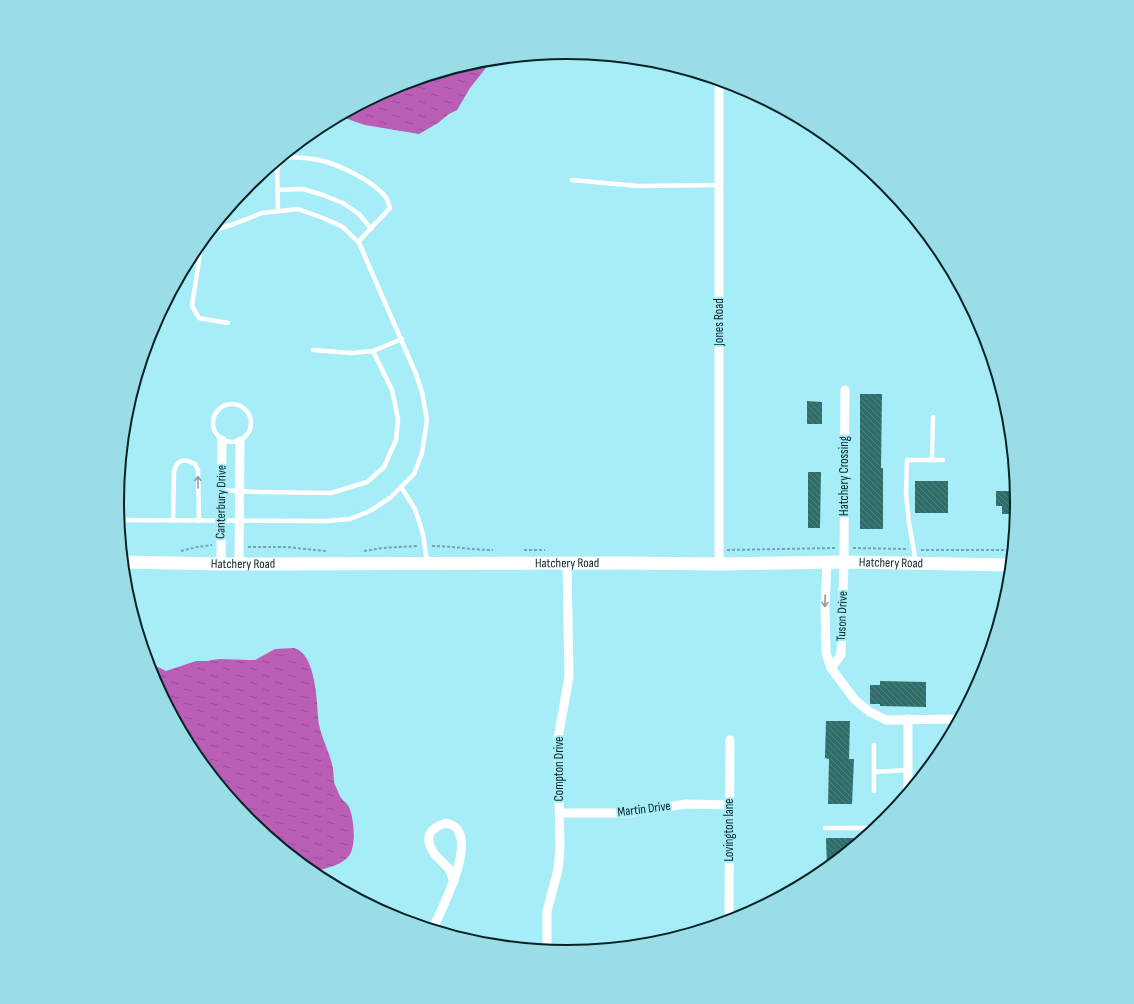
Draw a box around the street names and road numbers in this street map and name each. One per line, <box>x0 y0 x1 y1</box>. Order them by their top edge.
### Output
street label: Jones Road <box>711 298 727 347</box>
street label: Hatchery Crossing <box>836 436 852 516</box>
street label: Canterbury Drive <box>212 465 230 539</box>
street label: Hatchery Road <box>859 554 923 571</box>
street label: Hatchery Road <box>535 555 599 571</box>
street label: Hatchery Road <box>211 556 275 572</box>
street label: Tuson Drive <box>833 591 851 641</box>
street label: Compton Drive <box>551 737 567 801</box>
street label: Martin Drive <box>617 798 671 820</box>
street label: Lovington lane <box>721 798 737 862</box>

